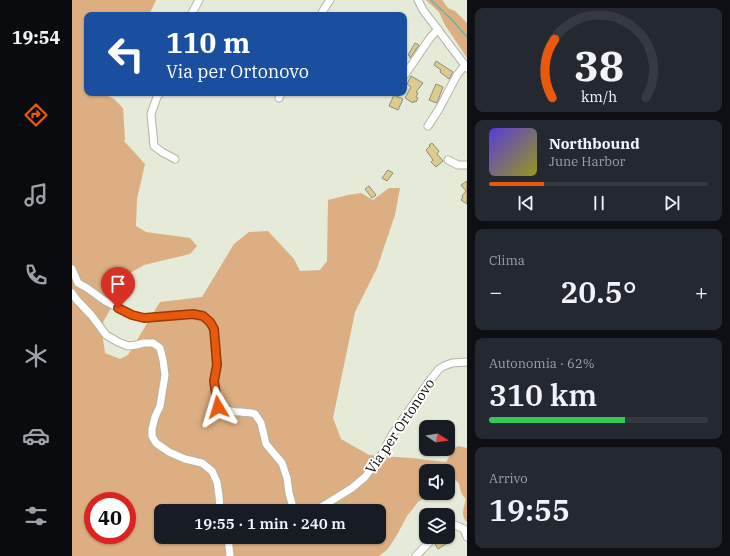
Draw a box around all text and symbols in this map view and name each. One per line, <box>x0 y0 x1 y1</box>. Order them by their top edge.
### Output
text: 110 m <box>166 24 250 61</box>
text: 19:54 <box>12 26 60 49</box>
icon: left <box>100 28 152 80</box>
text: 38 <box>574 38 623 92</box>
text: Via per Ortonovo <box>166 60 309 83</box>
text: km/h <box>580 87 617 106</box>
icon: directions <box>22 101 50 129</box>
text: Northbound <box>549 134 640 153</box>
text: June Harbor <box>549 153 625 170</box>
icon: music <box>22 181 50 209</box>
icon: previous <box>515 192 537 214</box>
icon: pause <box>588 192 610 214</box>
icon: next <box>661 192 683 214</box>
text: Clima <box>489 252 525 269</box>
icon: phone <box>22 261 50 289</box>
pin <box>101 267 135 308</box>
text: 20.5° <box>560 272 637 311</box>
icon: arrive <box>107 273 129 295</box>
text: − <box>489 277 502 306</box>
text: + <box>695 277 708 306</box>
icon: climate <box>22 342 50 370</box>
text: Autonomia · 62% <box>489 355 595 372</box>
street label: Via per Ortonovo <box>361 375 439 477</box>
text: 310 km <box>489 375 597 414</box>
position arrow <box>197 386 239 428</box>
north arrow <box>419 420 455 456</box>
map controls <box>419 420 455 544</box>
icon: car <box>22 422 50 450</box>
button: sound <box>419 464 455 500</box>
text: Arrivo <box>489 470 528 487</box>
text: 19:55 <box>489 490 570 529</box>
speed limit sign: 40 <box>84 492 136 544</box>
icon: filters <box>22 502 50 530</box>
button: layers <box>419 508 455 544</box>
text: 19:55 · 1 min · 240 m <box>194 514 346 533</box>

